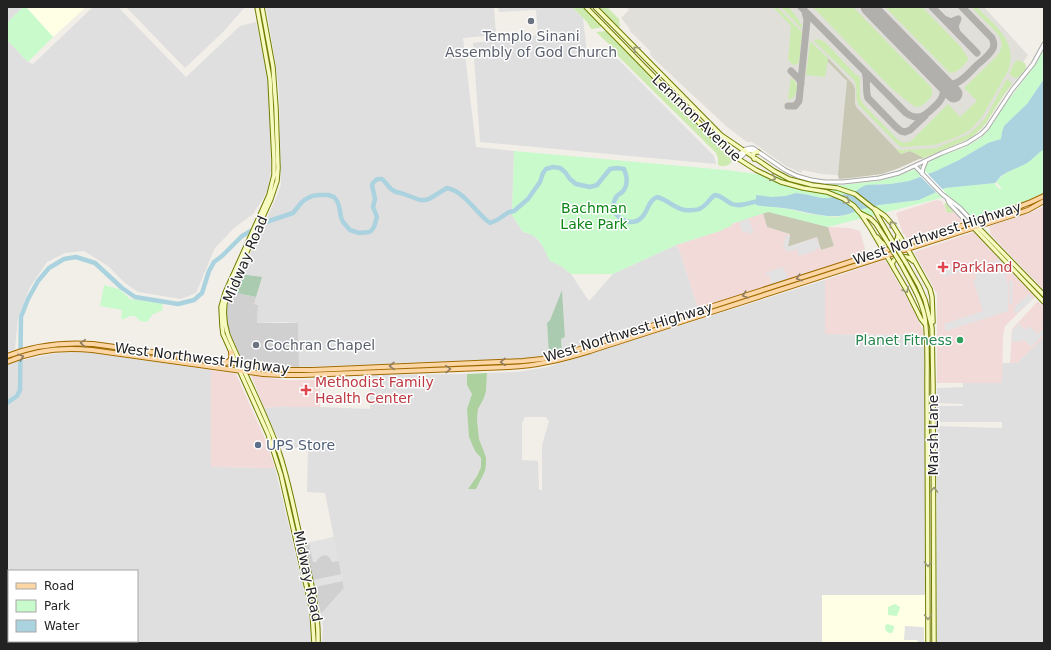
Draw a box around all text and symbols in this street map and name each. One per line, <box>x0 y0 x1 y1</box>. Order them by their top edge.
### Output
marker: Templo Sinani Assembly of God Church <box>526 16 536 26</box>
place label: Templo Sinani Assembly of God Church <box>445 28 617 60</box>
one-way arrow <box>633 46 641 54</box>
street label: Lemmon Avenue <box>649 71 745 165</box>
one-way arrow <box>770 174 777 182</box>
one-way arrow <box>843 196 850 204</box>
street label: West Northwest Highway <box>851 198 1023 268</box>
park label: Bachman Lake Park <box>560 200 629 232</box>
street label: Midway Road <box>220 213 270 305</box>
one-way arrow <box>889 222 896 229</box>
place label: Parkland <box>952 259 1012 275</box>
marker: Parkland <box>937 261 949 273</box>
one-way arrow <box>796 273 803 282</box>
one-way arrow <box>901 285 908 293</box>
one-way arrow <box>742 290 749 299</box>
street label: West Northwest Highway <box>542 299 714 365</box>
place label: Planet Fitness <box>855 332 952 348</box>
marker: Planet Fitness <box>955 335 965 345</box>
place label: Cochran Chapel <box>264 337 375 353</box>
one-way arrow <box>80 339 86 348</box>
street label: West Northwest Highway <box>114 339 290 377</box>
marker: Cochran Chapel <box>251 340 261 350</box>
one-way arrow <box>18 353 25 362</box>
one-way arrow <box>500 358 506 366</box>
one-way arrow <box>389 362 395 370</box>
one-way arrow <box>445 365 451 374</box>
place label: Methodist Family Health Center <box>315 374 434 406</box>
marker: Methodist Family Health Center <box>300 384 312 396</box>
street label: Marsh Lane <box>925 395 941 475</box>
place label: UPS Store <box>266 437 335 453</box>
marker: UPS Store <box>253 440 263 450</box>
one-way arrow <box>930 487 938 493</box>
street label: Midway Road <box>291 529 325 623</box>
one-way arrow <box>924 561 932 567</box>
legend <box>8 570 138 642</box>
text: Road <box>44 579 74 593</box>
text: Park <box>44 599 70 613</box>
one-way arrow <box>924 614 932 620</box>
text: Water <box>44 619 80 633</box>

